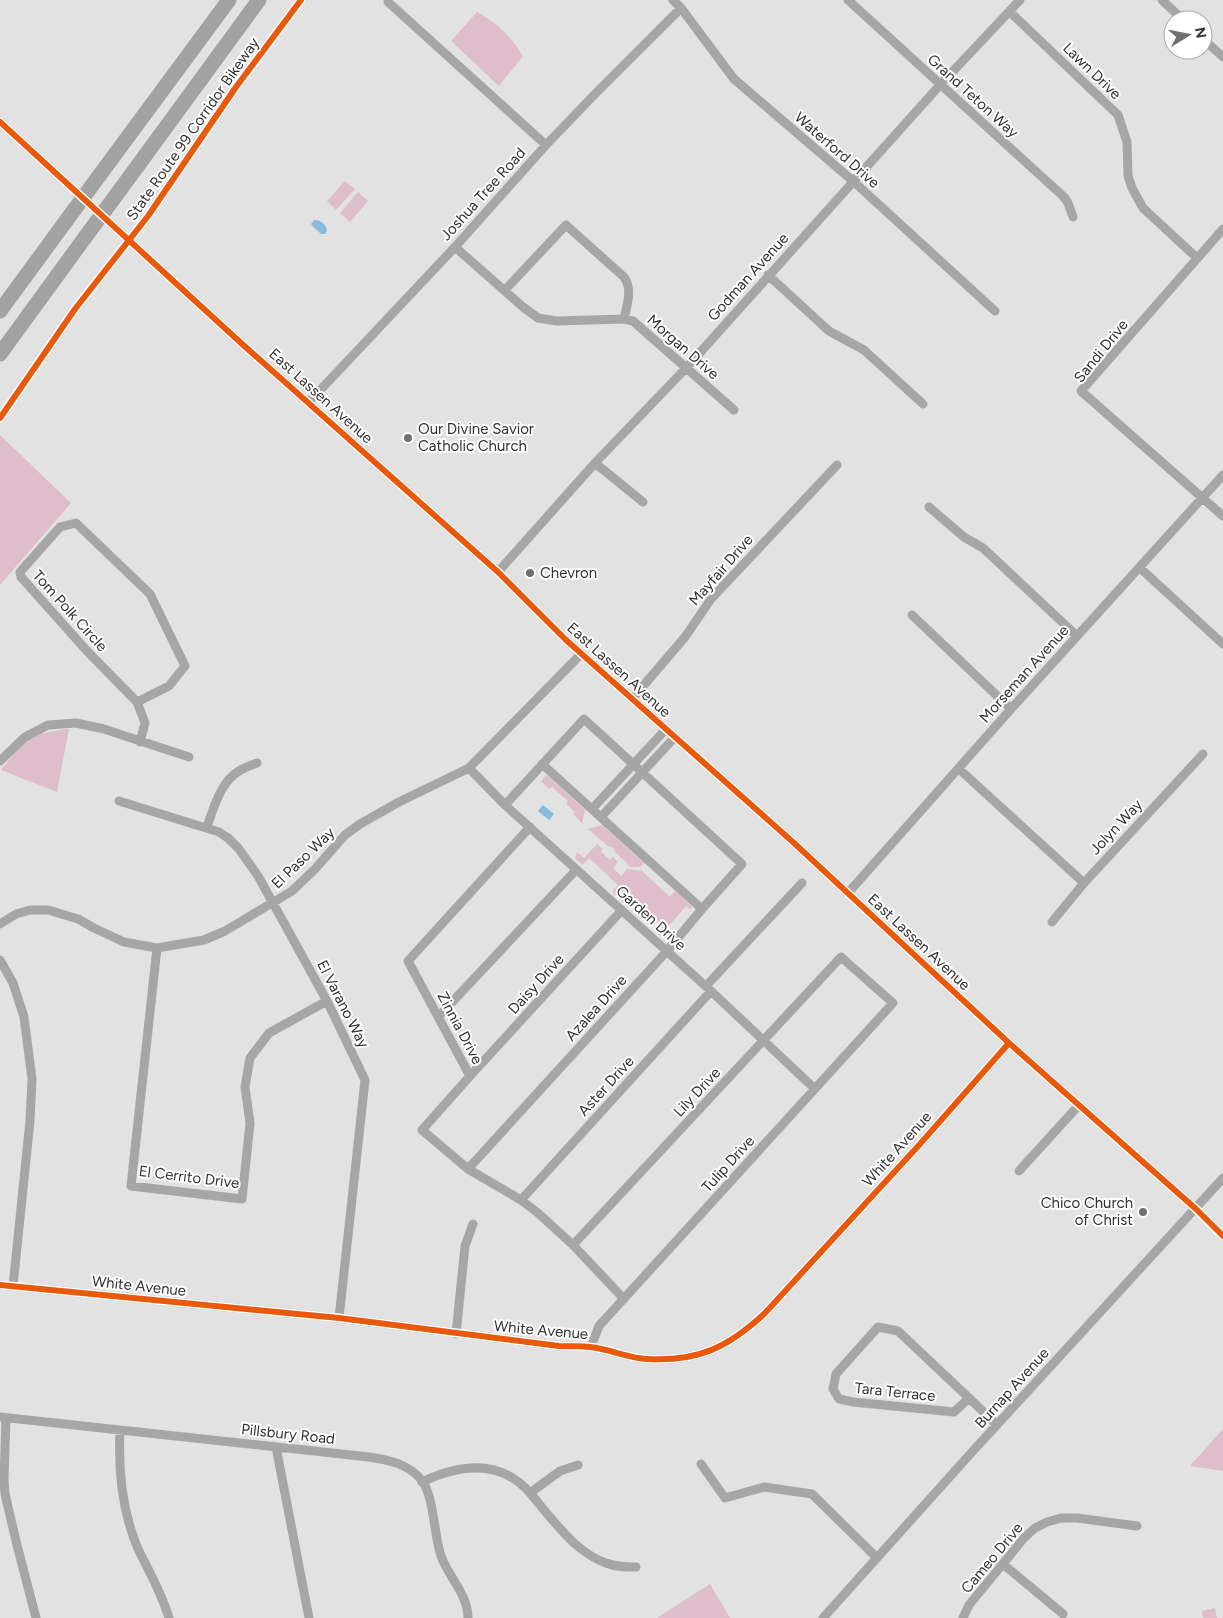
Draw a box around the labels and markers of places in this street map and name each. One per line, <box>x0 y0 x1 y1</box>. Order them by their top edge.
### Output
place label: Our Divine Savior Catholic Church <box>418 420 534 455</box>
marker: Our Divine Savior Catholic Church <box>402 432 414 444</box>
place label: Chevron <box>540 564 597 582</box>
marker: Chevron <box>524 567 536 579</box>
place label: Chico Church of Christ <box>1041 1194 1133 1229</box>
marker: Chico Church of Christ <box>1137 1206 1149 1218</box>

